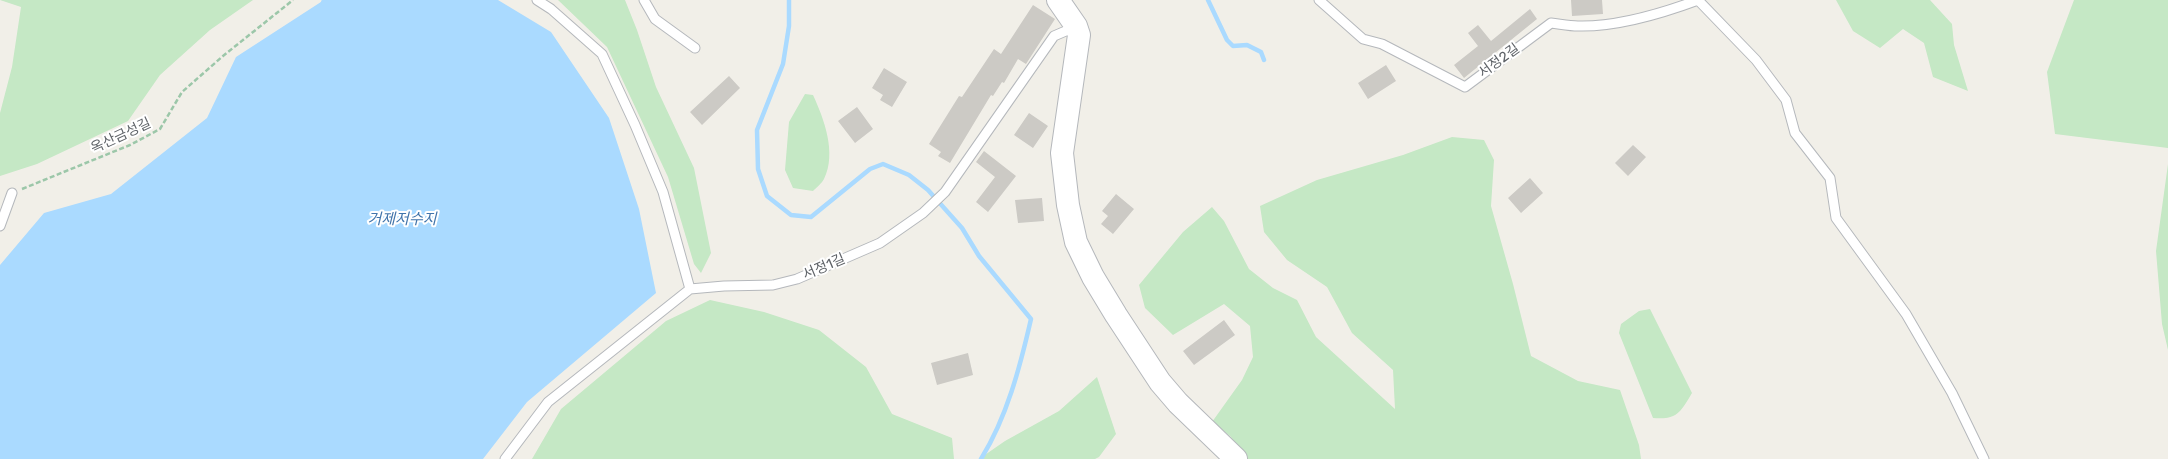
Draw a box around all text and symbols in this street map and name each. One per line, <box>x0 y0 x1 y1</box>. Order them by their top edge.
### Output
street label: 서정2길 <box>1475 40 1523 82</box>
street label: 옥산금성길 <box>88 115 154 157</box>
water label: 거제저수지 <box>368 211 436 229</box>
street label: 서정1길 <box>800 251 848 283</box>

